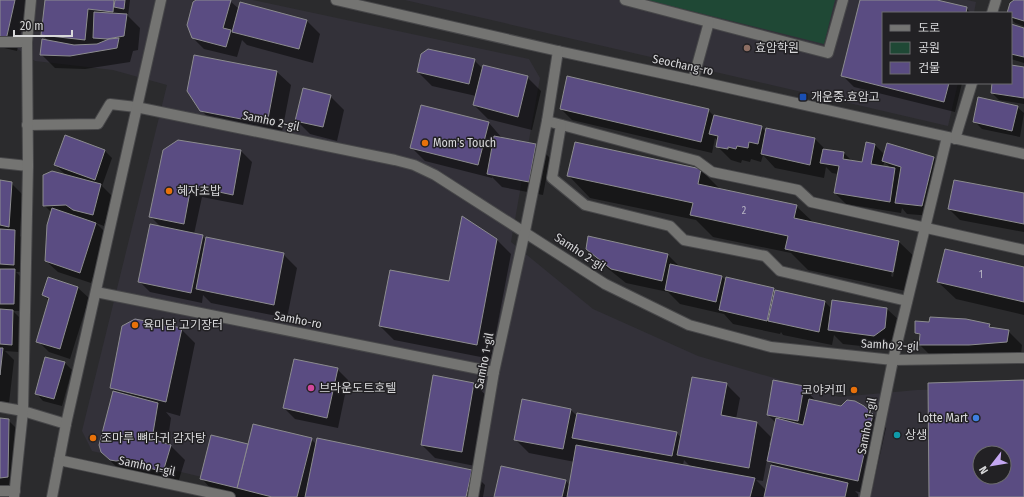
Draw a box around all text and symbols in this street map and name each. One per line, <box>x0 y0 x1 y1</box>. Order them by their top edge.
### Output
scale bar <box>14 12 72 38</box>
legend <box>882 12 1012 84</box>
text: 20 m <box>20 19 44 33</box>
text: 도로 <box>918 21 940 35</box>
place label: 효암학원 <box>755 41 799 55</box>
text: 공원 <box>918 41 940 55</box>
marker: 효암학원 <box>742 43 752 53</box>
street label: Seochang-ro <box>651 52 715 78</box>
text: 건물 <box>918 61 940 75</box>
place label: 개운중.효암고 <box>811 90 880 104</box>
marker: 개운중.효암고 <box>798 92 808 102</box>
street label: Samho 2-gil <box>241 108 301 134</box>
place label: Mom's Touch <box>433 136 496 150</box>
marker: Mom's Touch <box>420 138 430 148</box>
place label: 혜자초밥 <box>177 184 221 198</box>
marker: 혜자초밥 <box>164 186 174 196</box>
house number: 2 <box>742 205 747 217</box>
street label: Samho 2-gil <box>552 230 608 274</box>
house number: 1 <box>979 269 983 281</box>
street label: Samho-ro <box>273 309 323 331</box>
place label: 육미담 고기장터 <box>143 318 223 332</box>
marker: 육미담 고기장터 <box>130 320 140 330</box>
street label: Samho 1-gil <box>472 331 496 391</box>
street label: Samho 2-gil <box>861 336 919 354</box>
place label: 브라운도트호텔 <box>319 381 396 395</box>
marker: 브라운도트호텔 <box>306 383 316 393</box>
place label: 코야커피 <box>802 383 846 397</box>
marker: 코야커피 <box>849 385 859 395</box>
street label: Samho 1-gil <box>855 396 879 456</box>
place label: Lotte Mart <box>918 411 968 425</box>
marker: Lotte Mart <box>971 413 981 423</box>
place label: 상생 <box>905 428 927 442</box>
marker: 상생 <box>892 430 902 440</box>
place label: 조마루 뼈다귀 감자탕 <box>101 431 206 445</box>
marker: 조마루 뼈다귀 감자탕 <box>88 433 98 443</box>
north arrow <box>972 445 1012 485</box>
street label: Samho 1-gil <box>117 453 177 479</box>
text: N <box>977 464 991 476</box>

